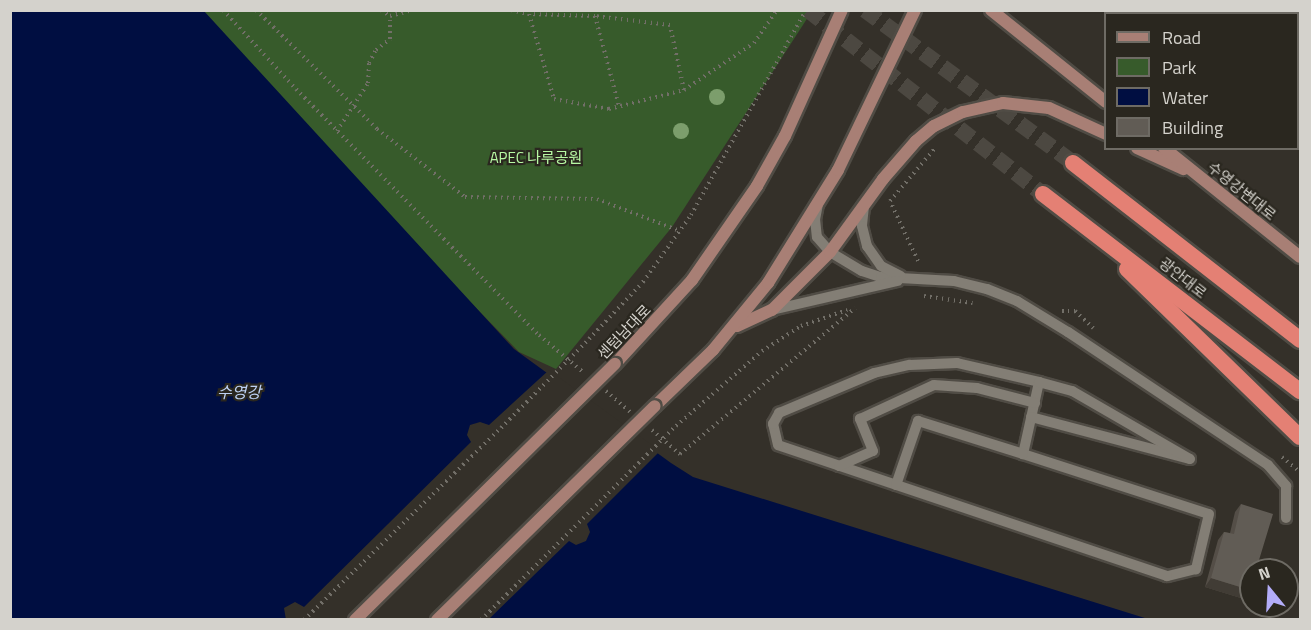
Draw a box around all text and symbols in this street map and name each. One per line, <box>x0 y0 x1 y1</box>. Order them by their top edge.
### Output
legend <box>1104 12 1299 150</box>
text: Road <box>1162 24 1201 51</box>
text: Park <box>1162 54 1196 81</box>
text: Water <box>1162 84 1208 111</box>
text: Building <box>1162 114 1223 141</box>
park label: APEC 나루공원 <box>490 149 582 167</box>
street label: 수영강변대로 <box>1204 158 1280 224</box>
street label: 광안대로 <box>1156 254 1210 302</box>
street label: 센텀남대로 <box>594 301 654 363</box>
water label: 수영강 <box>217 382 261 402</box>
north arrow <box>1239 558 1299 618</box>
text: N <box>1255 560 1273 586</box>

